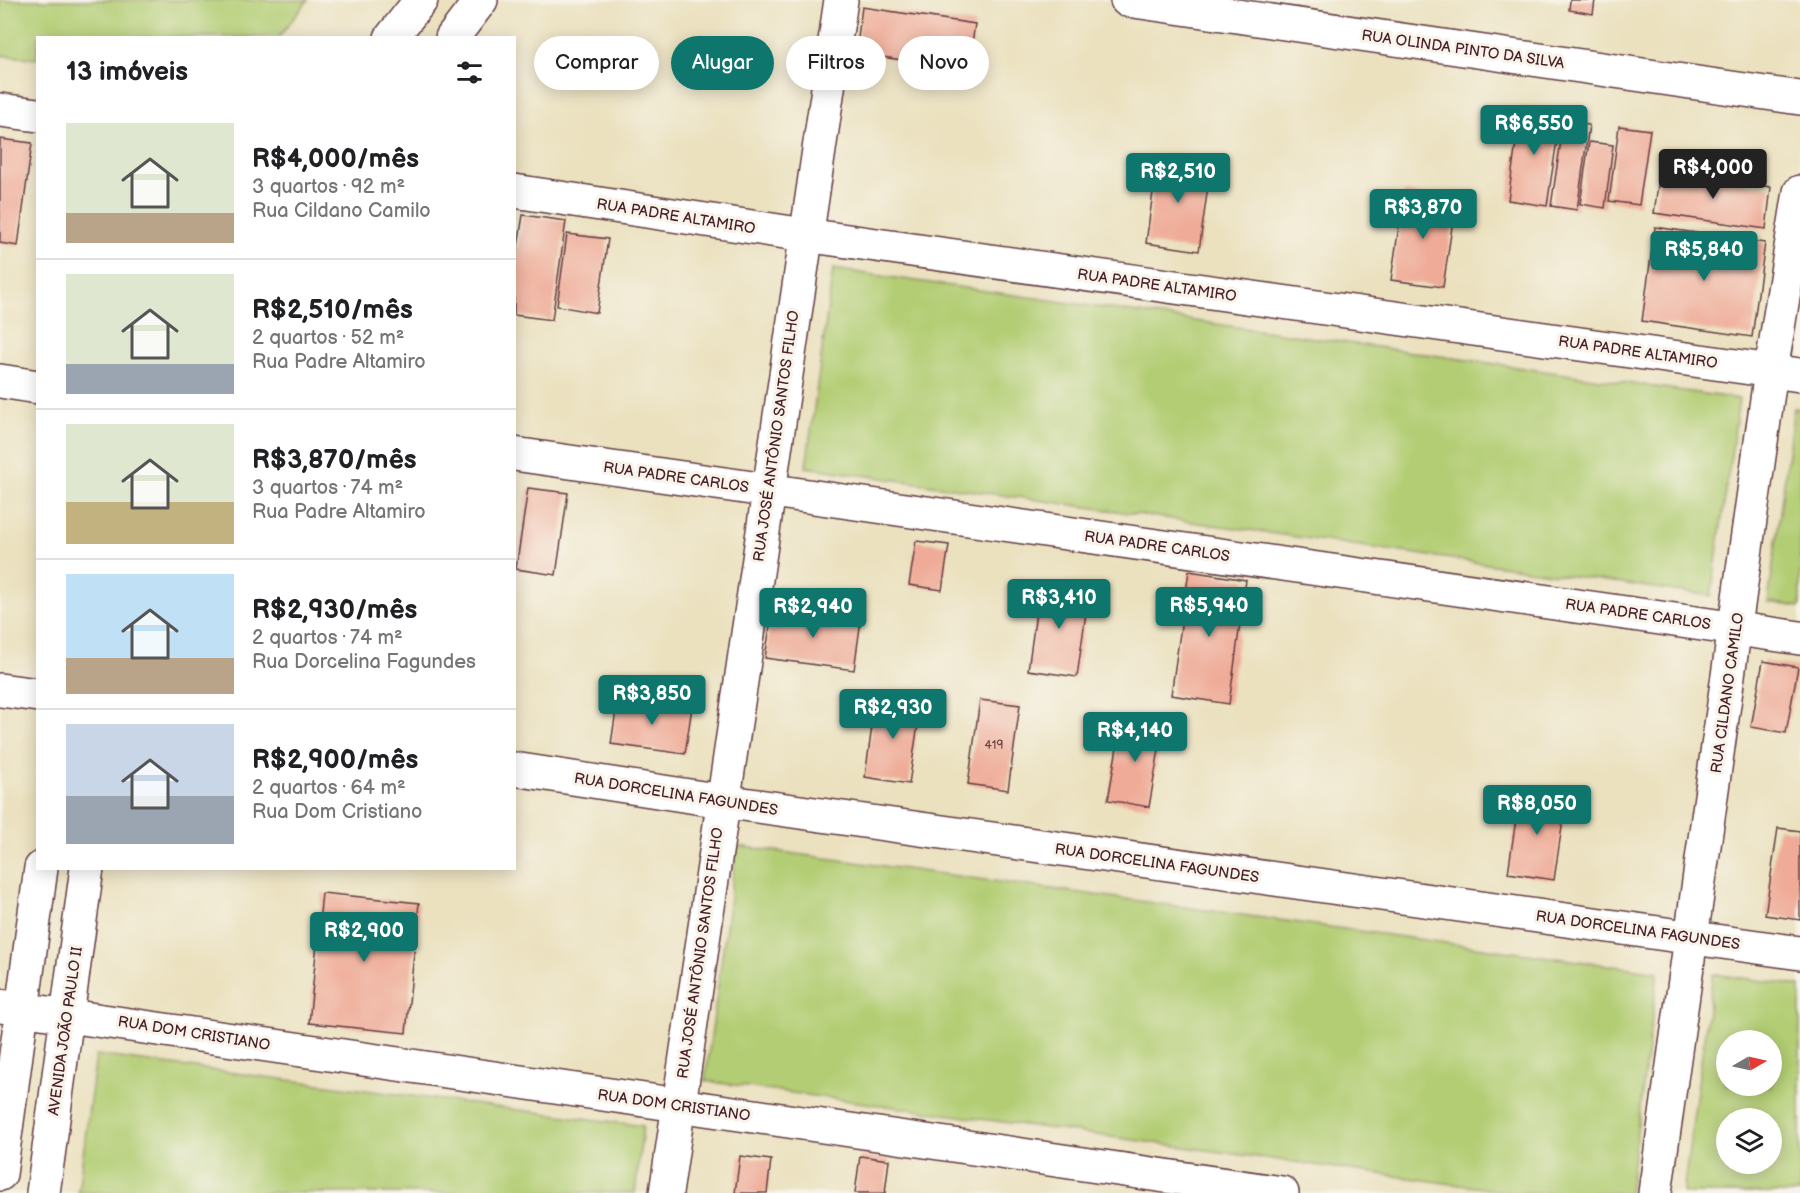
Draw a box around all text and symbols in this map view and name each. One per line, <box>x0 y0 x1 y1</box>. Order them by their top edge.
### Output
street label: RUA OLINDA PINTO DA SILVA <box>1360 26 1566 73</box>
chip: Comprar <box>534 36 659 90</box>
chip: Alugar <box>671 36 774 90</box>
chip: Filtros <box>786 36 886 90</box>
chip: Novo <box>898 36 989 90</box>
icon: filters <box>453 56 486 89</box>
text: 13 imóveis <box>66 57 188 88</box>
pin: R$6,550 <box>1479 105 1589 156</box>
text: R$6,550 <box>1495 112 1573 136</box>
text: R$4,000/mês <box>252 144 419 175</box>
icon: home <box>114 147 186 219</box>
pin: R$4,000 <box>1658 149 1768 200</box>
pin: R$2,510 <box>1123 153 1233 204</box>
text: R$4,000 <box>1673 156 1753 180</box>
text: R$2,510 <box>1140 160 1216 184</box>
text: 3 quartos · 92 m² <box>252 175 405 199</box>
pin: R$3,870 <box>1368 189 1478 240</box>
street label: RUA PADRE ALTAMIRO <box>595 195 757 238</box>
text: R$3,870 <box>1384 196 1462 220</box>
text: Rua Cildano Camilo <box>252 199 431 223</box>
pin: R$5,840 <box>1649 231 1759 282</box>
text: R$5,840 <box>1664 238 1744 262</box>
street label: RUA PADRE ALTAMIRO <box>1076 265 1238 306</box>
text: R$2,510/mês <box>252 295 413 326</box>
icon: home <box>114 298 186 370</box>
street label: RUA JOSÉ ANTÔNIO SANTOS FILHO <box>749 309 804 563</box>
text: 2 quartos · 52 m² <box>252 326 404 350</box>
street label: RUA PADRE ALTAMIRO <box>1557 332 1719 373</box>
text: Rua Padre Altamiro <box>252 350 426 374</box>
text: R$3,870/mês <box>252 445 417 476</box>
icon: home <box>114 448 186 520</box>
street label: RUA PADRE CARLOS <box>602 458 750 497</box>
text: 3 quartos · 74 m² <box>252 476 403 500</box>
text: Rua Padre Altamiro <box>252 500 426 524</box>
street label: RUA PADRE CARLOS <box>1083 527 1231 566</box>
pin: R$3,410 <box>1004 579 1114 630</box>
text: R$3,410 <box>1021 586 1097 610</box>
pin: R$5,940 <box>1154 587 1264 638</box>
pin: R$2,940 <box>758 588 868 639</box>
text: R$5,940 <box>1170 594 1248 618</box>
text: R$2,930/mês <box>252 595 417 626</box>
text: R$2,940 <box>773 595 853 619</box>
street label: RUA PADRE CARLOS <box>1564 595 1712 634</box>
icon: home <box>114 598 186 670</box>
street label: RUA CILDANO CAMILO <box>1707 612 1748 775</box>
text: 2 quartos · 74 m² <box>252 626 403 650</box>
text: Rua Dorcelina Fagundes <box>252 650 476 674</box>
pin: R$3,850 <box>597 675 707 726</box>
text: R$3,850 <box>612 682 692 706</box>
pin: R$2,930 <box>838 689 948 740</box>
text: R$2,930 <box>853 696 933 720</box>
pin: R$4,140 <box>1080 712 1190 763</box>
text: R$4,140 <box>1097 719 1173 743</box>
house number: 419 <box>985 738 1004 753</box>
text: R$2,900/mês <box>252 745 418 776</box>
icon: home <box>114 748 186 820</box>
street label: RUA DORCELINA FAGUNDES <box>573 769 779 820</box>
text: 2 quartos · 64 m² <box>252 776 406 800</box>
pin: R$8,050 <box>1482 785 1592 836</box>
text: R$8,050 <box>1497 792 1577 816</box>
text: Rua Dom Cristiano <box>252 800 422 824</box>
street label: RUA JOSÉ ANTÔNIO SANTOS FILHO <box>673 826 728 1080</box>
street label: RUA DORCELINA FAGUNDES <box>1054 840 1260 887</box>
street label: RUA DORCELINA FAGUNDES <box>1535 907 1741 954</box>
pin: R$2,900 <box>309 912 419 963</box>
text: R$2,900 <box>324 919 404 943</box>
street label: AVENIDA JOÃO PAULO II <box>44 945 87 1117</box>
street label: RUA DOM CRISTIANO <box>116 1012 271 1055</box>
north arrow <box>1716 1030 1782 1096</box>
map controls <box>1716 1030 1782 1174</box>
street label: RUA DOM CRISTIANO <box>596 1085 752 1126</box>
button: layers <box>1716 1108 1782 1174</box>

